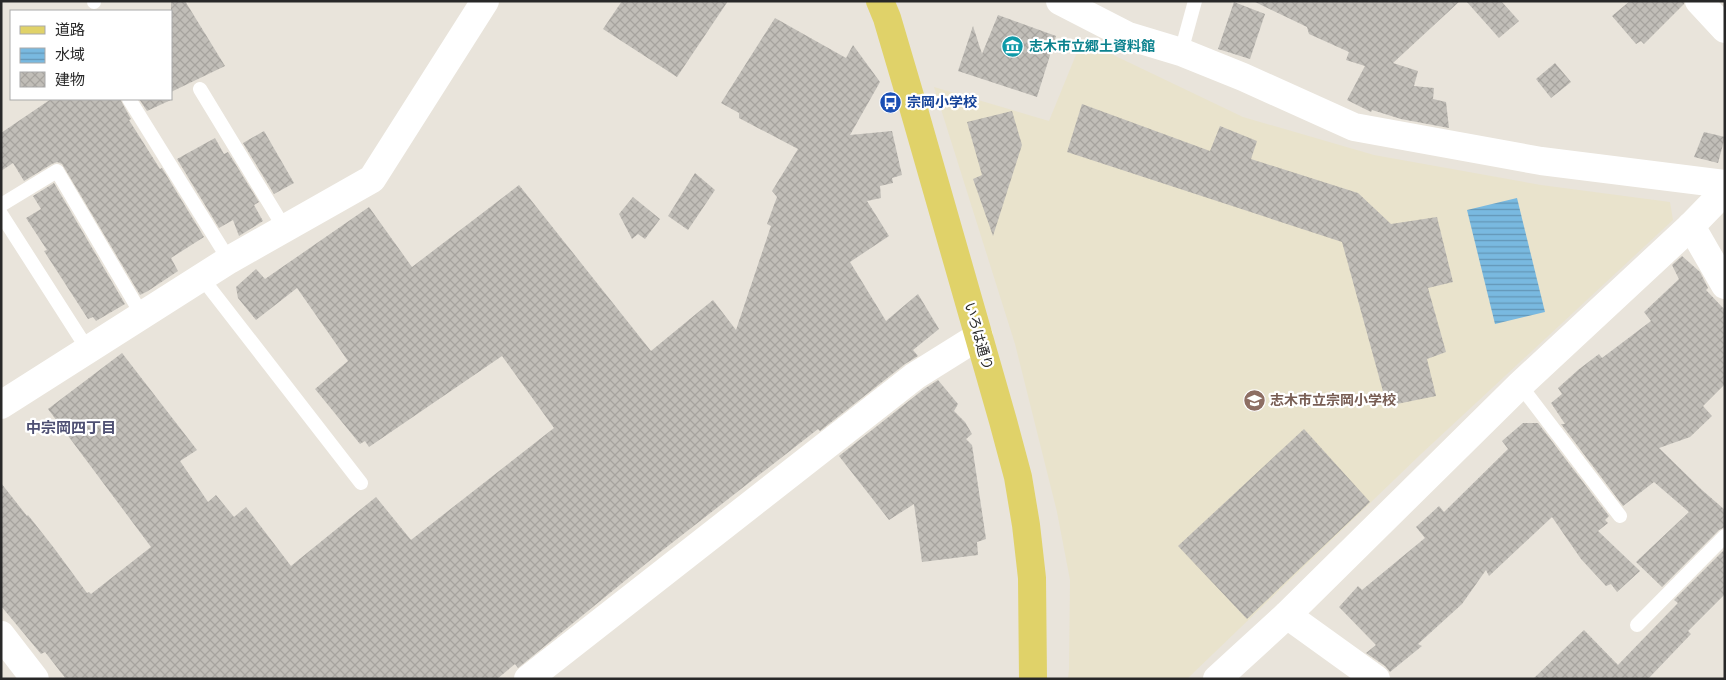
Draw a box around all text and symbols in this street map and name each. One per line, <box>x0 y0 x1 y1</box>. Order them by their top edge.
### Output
legend <box>10 10 172 100</box>
text: 道路 <box>55 20 85 39</box>
museum icon: 志木市立郷土資料館 <box>1001 34 1025 58</box>
place label: 志木市立郷土資料館 <box>1029 37 1155 55</box>
text: 水域 <box>55 45 85 64</box>
text: 建物 <box>55 70 85 89</box>
bus stop icon: 宗岡小学校 <box>879 90 903 114</box>
place label: 宗岡小学校 <box>907 93 977 111</box>
street label: いろは通り <box>961 300 997 372</box>
school or university icon: 志木市立宗岡小学校 <box>1242 388 1266 412</box>
place label: 志木市立宗岡小学校 <box>1270 391 1396 409</box>
district label: 中宗岡四丁目 <box>26 418 116 437</box>

